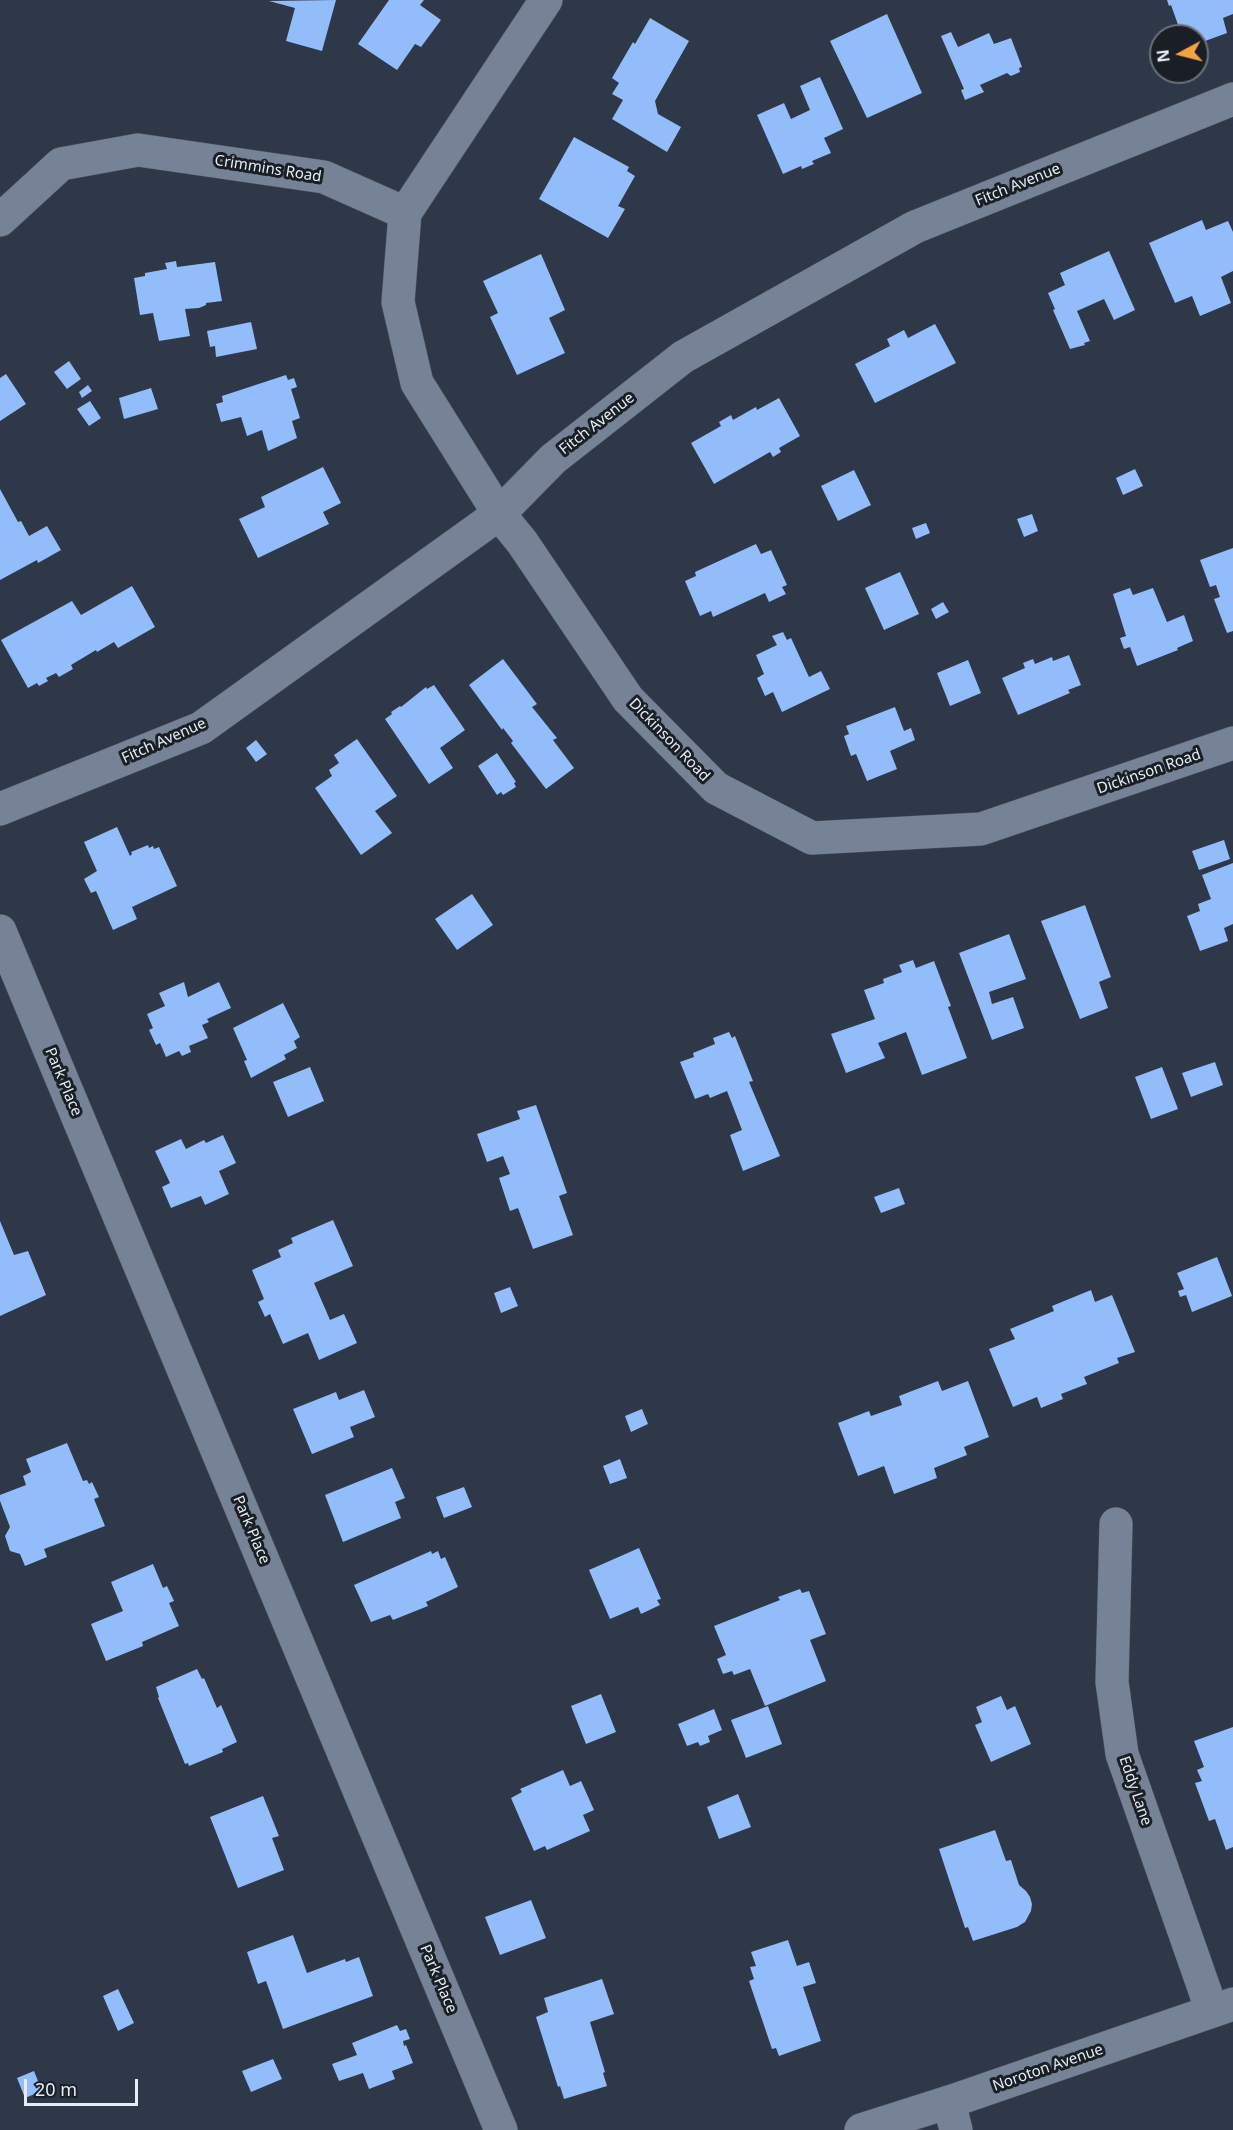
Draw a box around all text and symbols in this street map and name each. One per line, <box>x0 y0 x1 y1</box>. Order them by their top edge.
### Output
north arrow <box>1149 24 1209 84</box>
text: N <box>1151 48 1175 64</box>
street label: Crimmins Road <box>213 152 323 186</box>
street label: Fitch Avenue <box>973 160 1063 210</box>
street label: Fitch Avenue <box>556 389 638 459</box>
street label: Dickinson Road <box>625 695 713 785</box>
street label: Fitch Avenue <box>119 714 209 768</box>
street label: Dickinson Road <box>1095 746 1203 798</box>
street label: Park Place <box>41 1045 85 1119</box>
street label: Park Place <box>229 1493 273 1567</box>
street label: Eddy Lane <box>1115 1754 1155 1828</box>
street label: Park Place <box>416 1942 460 2016</box>
street label: Noroton Avenue <box>990 2041 1106 2095</box>
scale bar <box>27 2067 141 2105</box>
text: 20 m <box>35 2077 77 2101</box>

